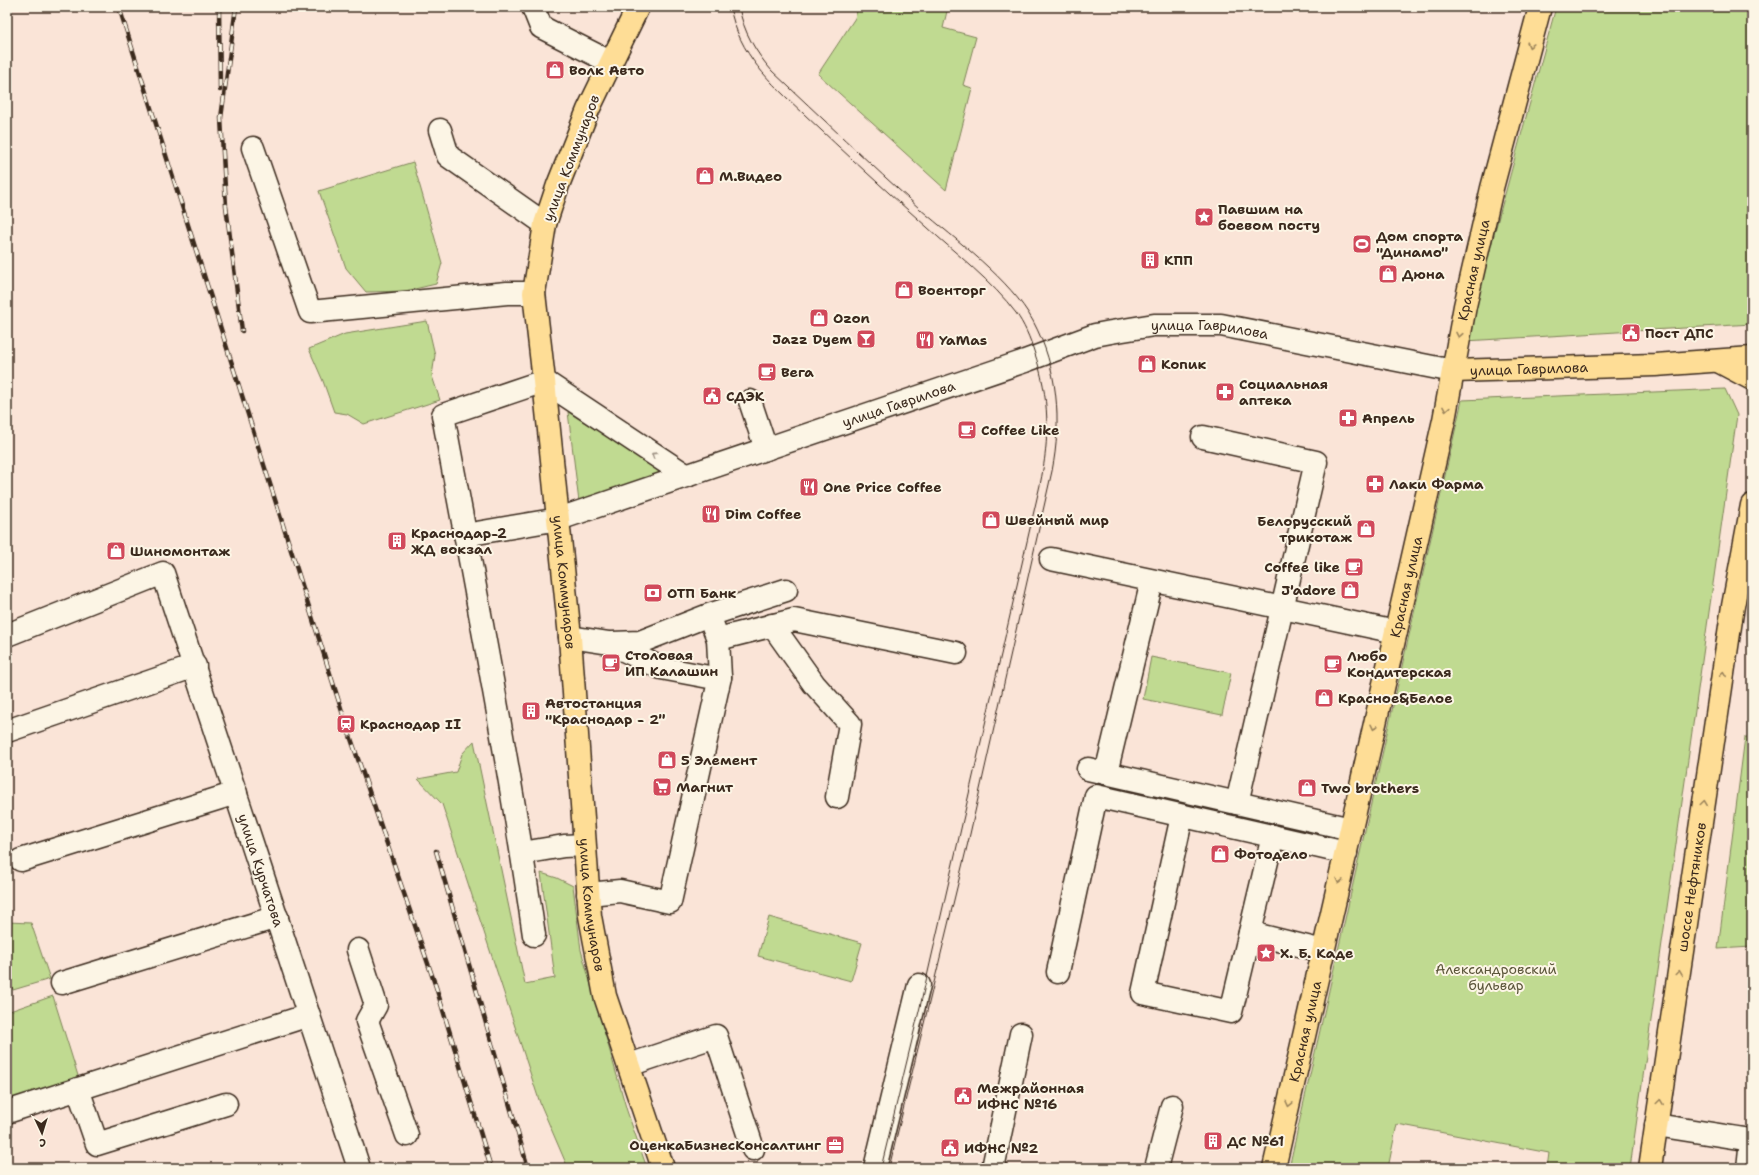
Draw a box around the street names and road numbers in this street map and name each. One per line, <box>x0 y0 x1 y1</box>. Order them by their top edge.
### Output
street label: улица Коммунаров <box>539 92 603 224</box>
street label: Красная улица <box>1453 217 1494 322</box>
street label: улица Гаврилова <box>1151 316 1270 343</box>
street label: улица Гаврилова <box>1470 358 1589 379</box>
street label: улица Гаврилова <box>840 376 958 431</box>
street label: улица Коммунаров <box>549 514 580 650</box>
street label: Красная улица <box>1386 534 1426 639</box>
street label: улица Курчатова <box>234 811 288 930</box>
street label: шоссе Нефтяников <box>1673 821 1710 953</box>
street label: улица Коммунаров <box>575 838 609 973</box>
street label: Красная улица <box>1285 979 1325 1084</box>

